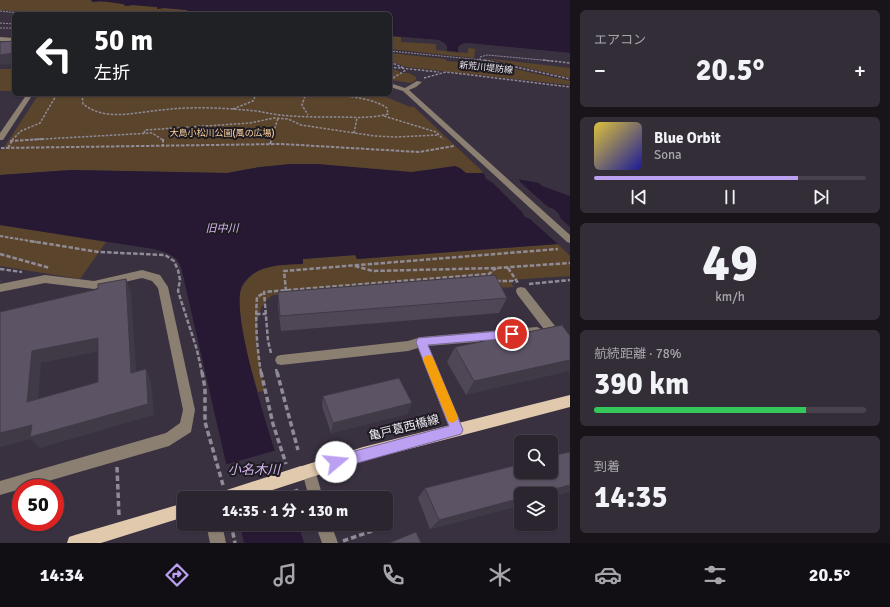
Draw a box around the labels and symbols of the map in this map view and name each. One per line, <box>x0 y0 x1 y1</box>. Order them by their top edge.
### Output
street label: 新荒川堤防線 <box>459 60 514 76</box>
park label: 大島小松川公園(風の広場) <box>170 128 274 139</box>
water label: 旧中川 <box>206 222 239 235</box>
pin <box>495 317 529 351</box>
street label: 亀戸葛西橋線 <box>367 412 441 444</box>
position arrow <box>315 441 357 483</box>
water label: 小名木川 <box>228 462 282 478</box>
speed limit sign: 50 <box>12 479 64 531</box>

